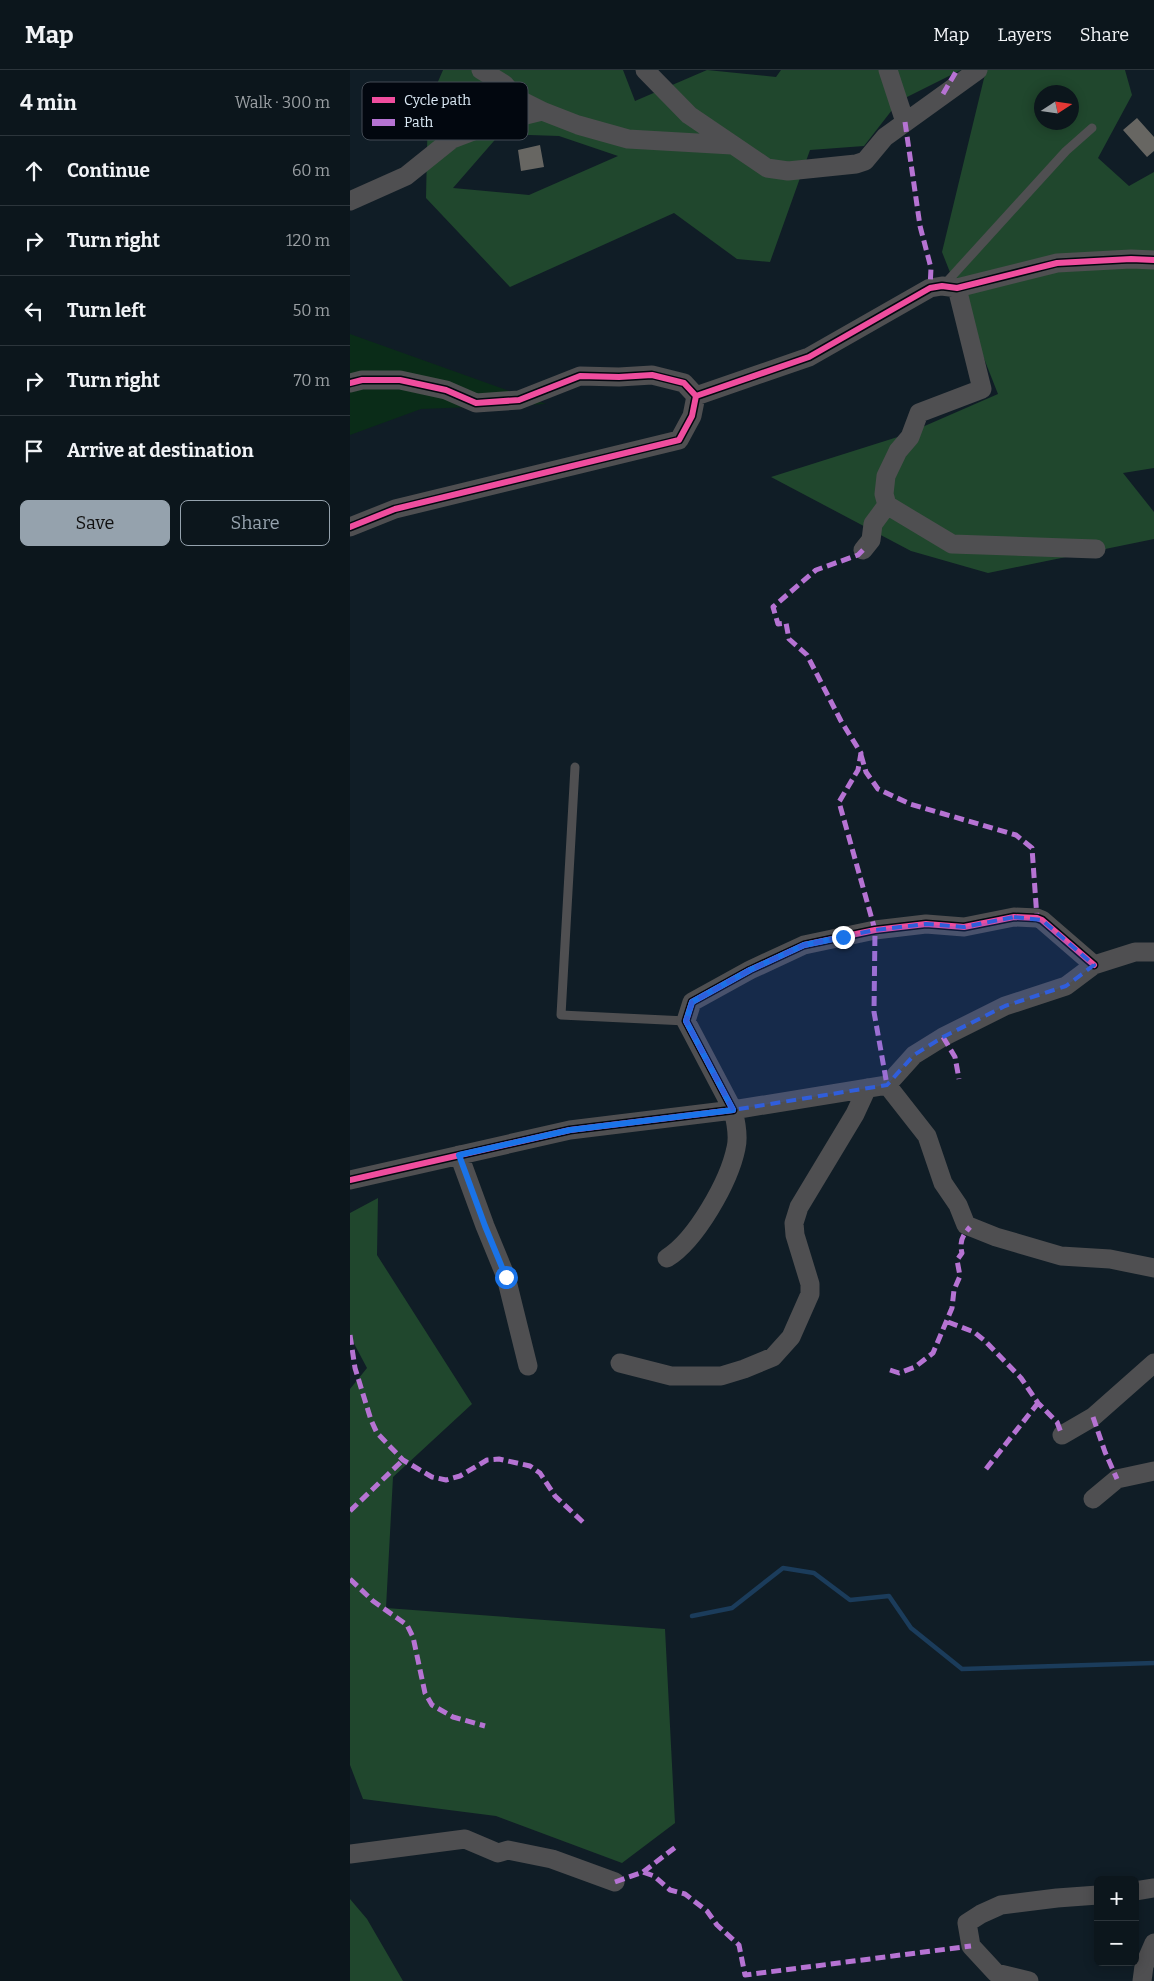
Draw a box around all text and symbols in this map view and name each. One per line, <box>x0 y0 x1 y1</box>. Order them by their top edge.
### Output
text: Map <box>25 21 74 49</box>
text: Map <box>933 24 969 46</box>
text: Layers <box>997 24 1052 46</box>
text: Share <box>1080 24 1129 46</box>
legend <box>362 82 528 140</box>
north arrow <box>1034 85 1079 130</box>
text: 4 min <box>20 90 77 116</box>
text: Cycle path <box>404 92 471 109</box>
text: Walk · 300 m <box>235 93 330 112</box>
text: Path <box>404 114 434 131</box>
icon: ahead <box>20 157 48 185</box>
text: Continue <box>67 159 150 182</box>
text: 60 m <box>292 161 330 180</box>
icon: right <box>20 227 48 255</box>
text: Turn right <box>67 229 160 252</box>
text: 120 m <box>286 231 330 250</box>
icon: left <box>20 297 48 325</box>
text: Turn left <box>67 299 146 322</box>
text: 50 m <box>293 301 330 320</box>
icon: right <box>20 367 48 395</box>
text: Turn right <box>67 369 160 392</box>
text: 70 m <box>294 371 330 390</box>
icon: arrive <box>20 437 48 465</box>
text: Arrive at destination <box>67 439 254 462</box>
button: Save <box>20 500 170 546</box>
button: Share <box>180 500 330 546</box>
route end <box>832 926 855 949</box>
route start <box>495 1266 518 1289</box>
map controls <box>1094 1876 1139 1966</box>
button: + <box>1094 1876 1139 1921</box>
button: − <box>1094 1921 1139 1966</box>

